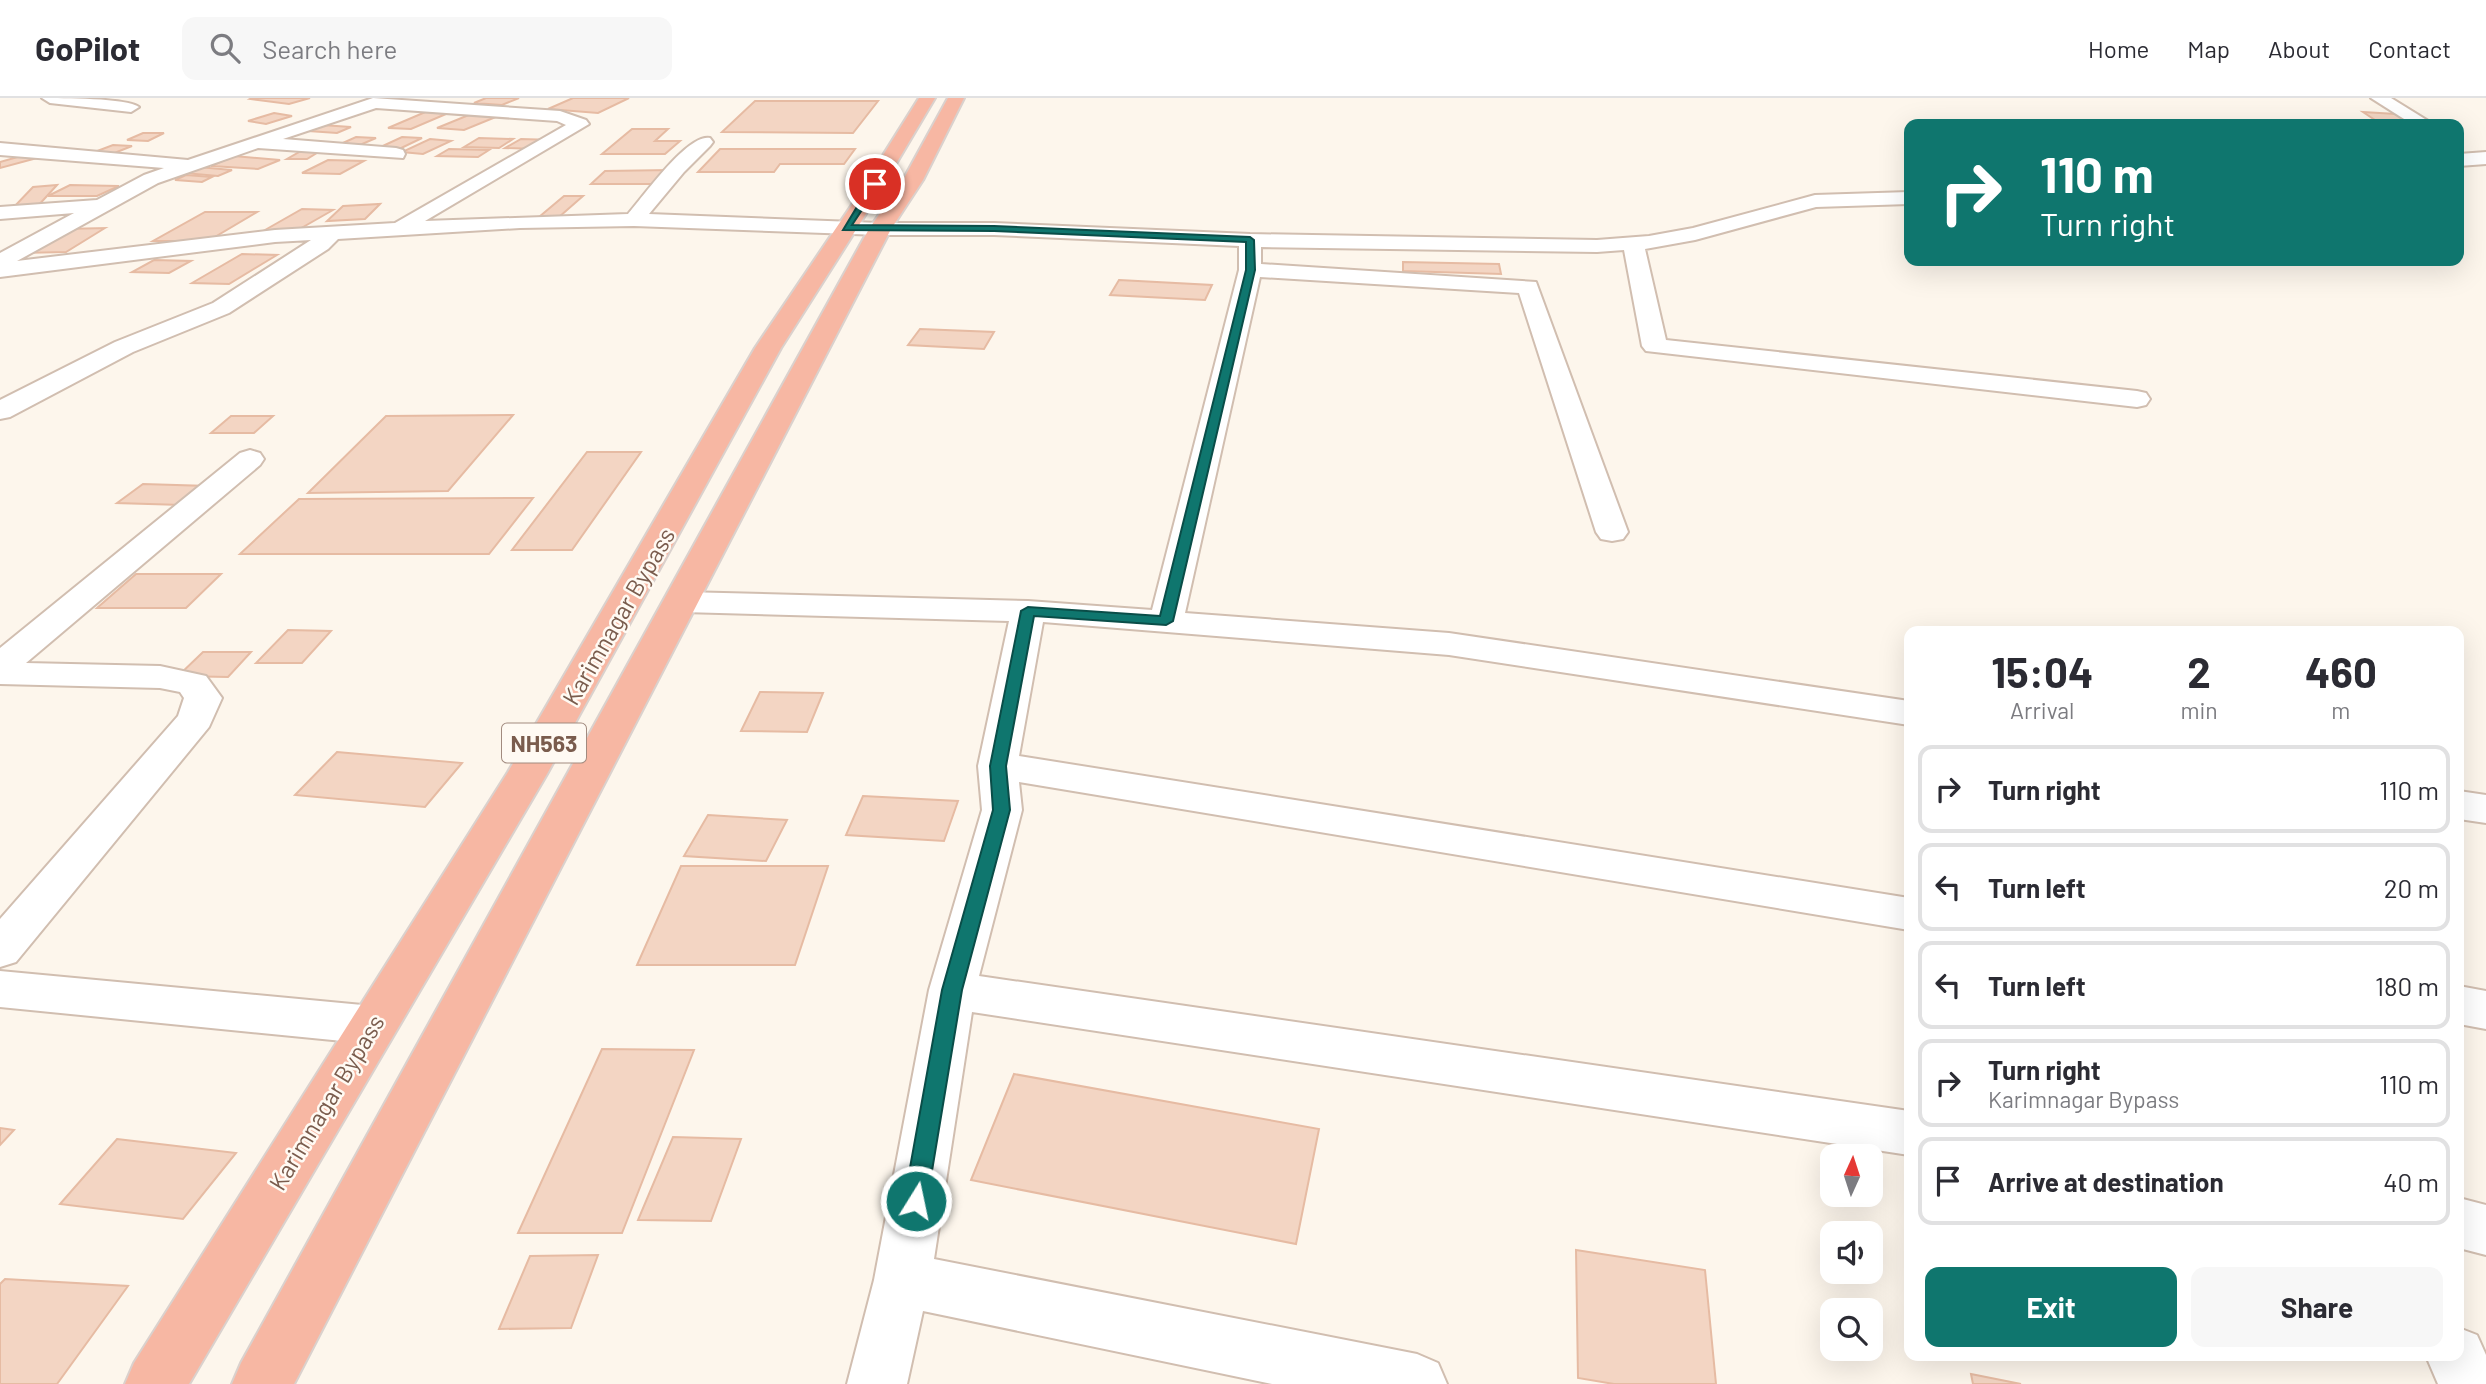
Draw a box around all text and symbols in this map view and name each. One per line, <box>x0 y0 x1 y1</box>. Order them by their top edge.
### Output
search box <box>182 17 672 80</box>
text: GoPilot <box>35 28 140 68</box>
icon: search <box>206 29 244 67</box>
text: Search here <box>262 33 397 64</box>
text: Home <box>2088 34 2149 63</box>
text: Map <box>2187 34 2230 63</box>
text: About <box>2268 34 2330 63</box>
text: Contact <box>2368 34 2451 63</box>
text: 110 m <box>2040 144 2154 203</box>
icon: right <box>1925 147 2016 238</box>
pin <box>845 154 905 214</box>
icon: arrive <box>856 165 894 203</box>
text: Turn right <box>2040 204 2175 242</box>
street label: Karimnagar Bypass <box>556 522 680 710</box>
text: 15:04 <box>1991 646 2093 696</box>
text: 2 <box>2187 646 2211 696</box>
text: 460 <box>2305 646 2377 696</box>
text: Arrival <box>2010 696 2074 724</box>
text: min <box>2180 696 2218 724</box>
text: m <box>2331 696 2350 724</box>
road number: NH563 <box>502 723 586 762</box>
icon: right <box>1929 770 1967 808</box>
text: Turn right <box>1988 774 2101 805</box>
text: 110 m <box>2379 774 2439 805</box>
icon: left <box>1929 868 1967 906</box>
text: Turn left <box>1988 872 2086 903</box>
text: 20 m <box>2384 872 2439 903</box>
icon: left <box>1929 966 1967 1004</box>
text: Turn left <box>1988 970 2086 1001</box>
text: 180 m <box>2375 970 2439 1001</box>
street label: Karimnagar Bypass <box>262 1009 390 1195</box>
text: Turn right <box>1988 1054 2101 1085</box>
icon: right <box>1929 1064 1967 1102</box>
text: 110 m <box>2379 1068 2439 1099</box>
text: Karimnagar Bypass <box>1988 1085 2179 1113</box>
north arrow <box>1820 1144 1883 1208</box>
map controls <box>1820 1144 1883 1361</box>
icon: arrive <box>1929 1162 1967 1200</box>
position arrow <box>879 1164 953 1238</box>
text: Arrive at destination <box>1988 1166 2224 1197</box>
text: 40 m <box>2383 1166 2439 1197</box>
button: sound <box>1820 1221 1883 1284</box>
button: Exit <box>1925 1267 2177 1347</box>
button: Share <box>2191 1267 2443 1347</box>
button: search <box>1820 1298 1883 1361</box>

